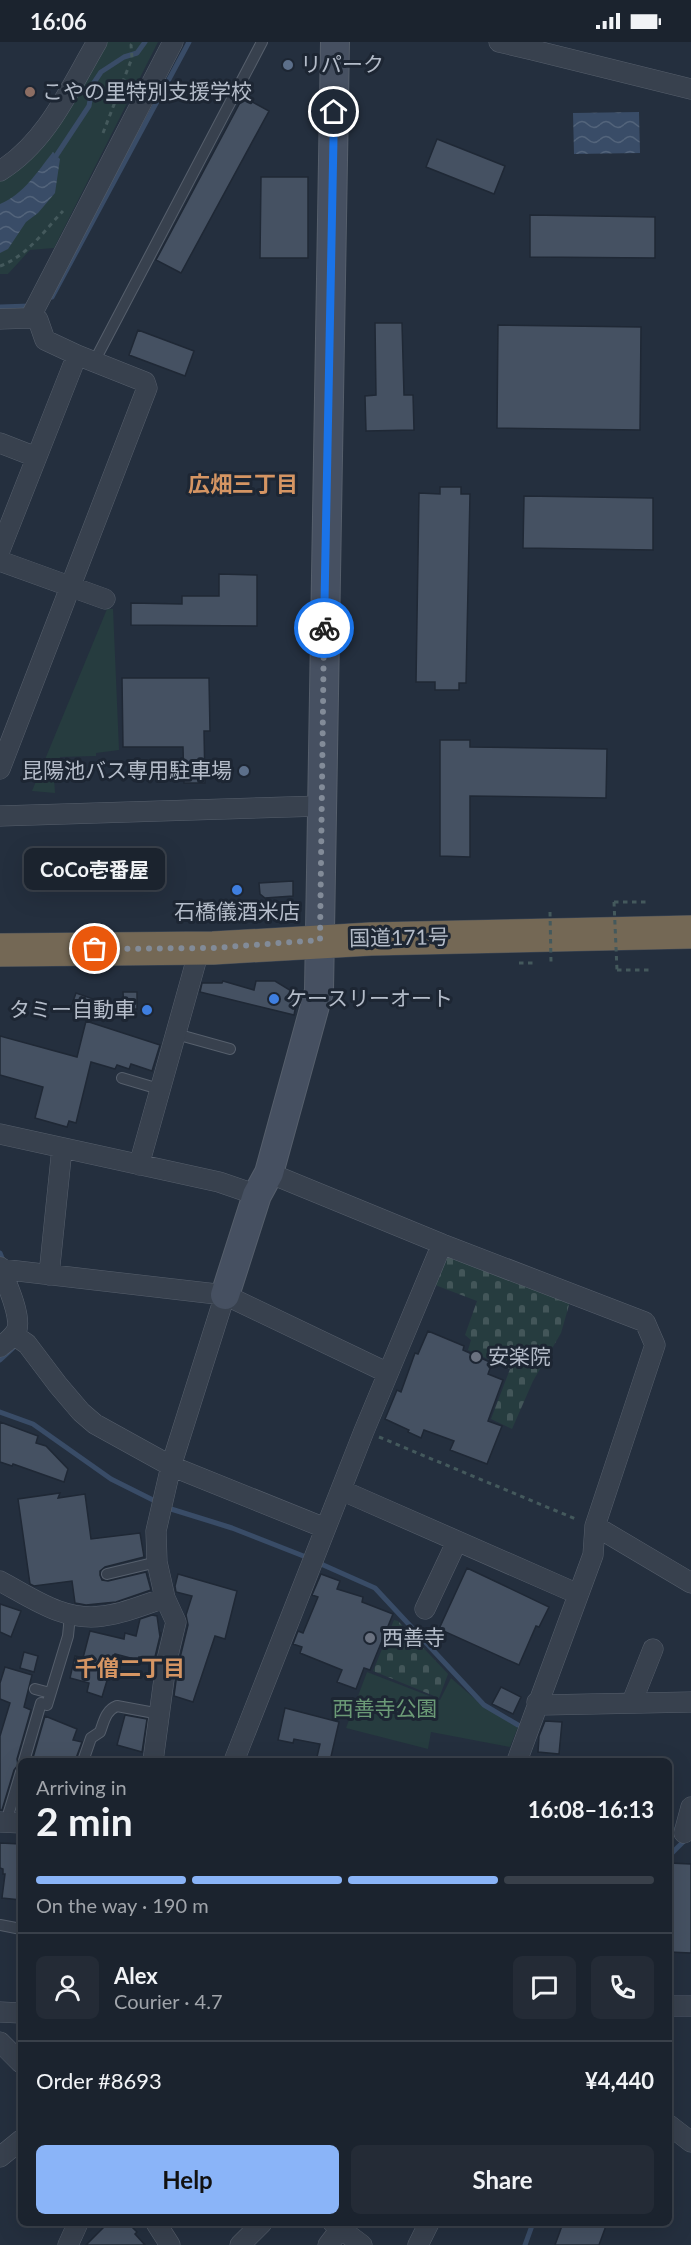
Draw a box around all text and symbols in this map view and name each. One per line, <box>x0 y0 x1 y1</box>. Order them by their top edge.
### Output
text: 16:06 <box>30 8 87 35</box>
place label: リパーク <box>300 51 384 76</box>
marker: リパーク <box>281 58 295 72</box>
place label: こやの里特別支援学校 <box>42 78 252 103</box>
marker: こやの里特別支援学校 <box>23 85 37 99</box>
pin <box>308 86 359 137</box>
icon: home <box>317 95 350 128</box>
district label: 広畑三丁目 <box>188 470 298 497</box>
courier <box>294 598 354 658</box>
icon: bike <box>308 612 341 645</box>
place label: 昆陽池バス専用駐車場 <box>22 757 232 782</box>
marker: 昆陽池バス専用駐車場 <box>237 764 251 778</box>
callout: CoCo壱番屋 <box>25 847 166 889</box>
text: CoCo壱番屋 <box>40 857 149 881</box>
marker: 石橋儀酒米店 <box>230 883 244 897</box>
place label: 石橋儀酒米店 <box>174 898 300 923</box>
pin <box>69 923 120 974</box>
street label: 国道171号 <box>349 923 449 950</box>
icon: bag <box>78 932 111 965</box>
place label: ケースリーオート <box>286 985 453 1010</box>
marker: ケースリーオート <box>267 992 281 1006</box>
place label: タミー自動車 <box>9 996 135 1021</box>
marker: タミー自動車 <box>140 1003 154 1017</box>
place label: 安楽院 <box>488 1343 551 1368</box>
marker: 安楽院 <box>469 1350 483 1364</box>
place label: 西善寺 <box>382 1624 445 1649</box>
marker: 西善寺 <box>363 1631 377 1645</box>
district label: 千僧二丁目 <box>75 1654 185 1681</box>
park label: 西善寺公園 <box>333 1695 438 1720</box>
text: Arriving in <box>36 1775 127 1799</box>
text: 16:08–16:13 <box>528 1796 654 1823</box>
text: 2 min <box>36 1798 133 1844</box>
text: On the way · 190 m <box>36 1893 209 1917</box>
button: person <box>36 1956 99 2019</box>
button: chat <box>513 1956 576 2019</box>
button: phone <box>591 1956 654 2019</box>
text: Alex <box>114 1962 158 1989</box>
text: Courier · 4.7 <box>114 1989 223 2013</box>
text: Order #8693 <box>36 2067 162 2094</box>
text: ¥4,440 <box>585 2067 654 2094</box>
button: Help <box>36 2145 339 2214</box>
button: Share <box>351 2145 654 2214</box>

